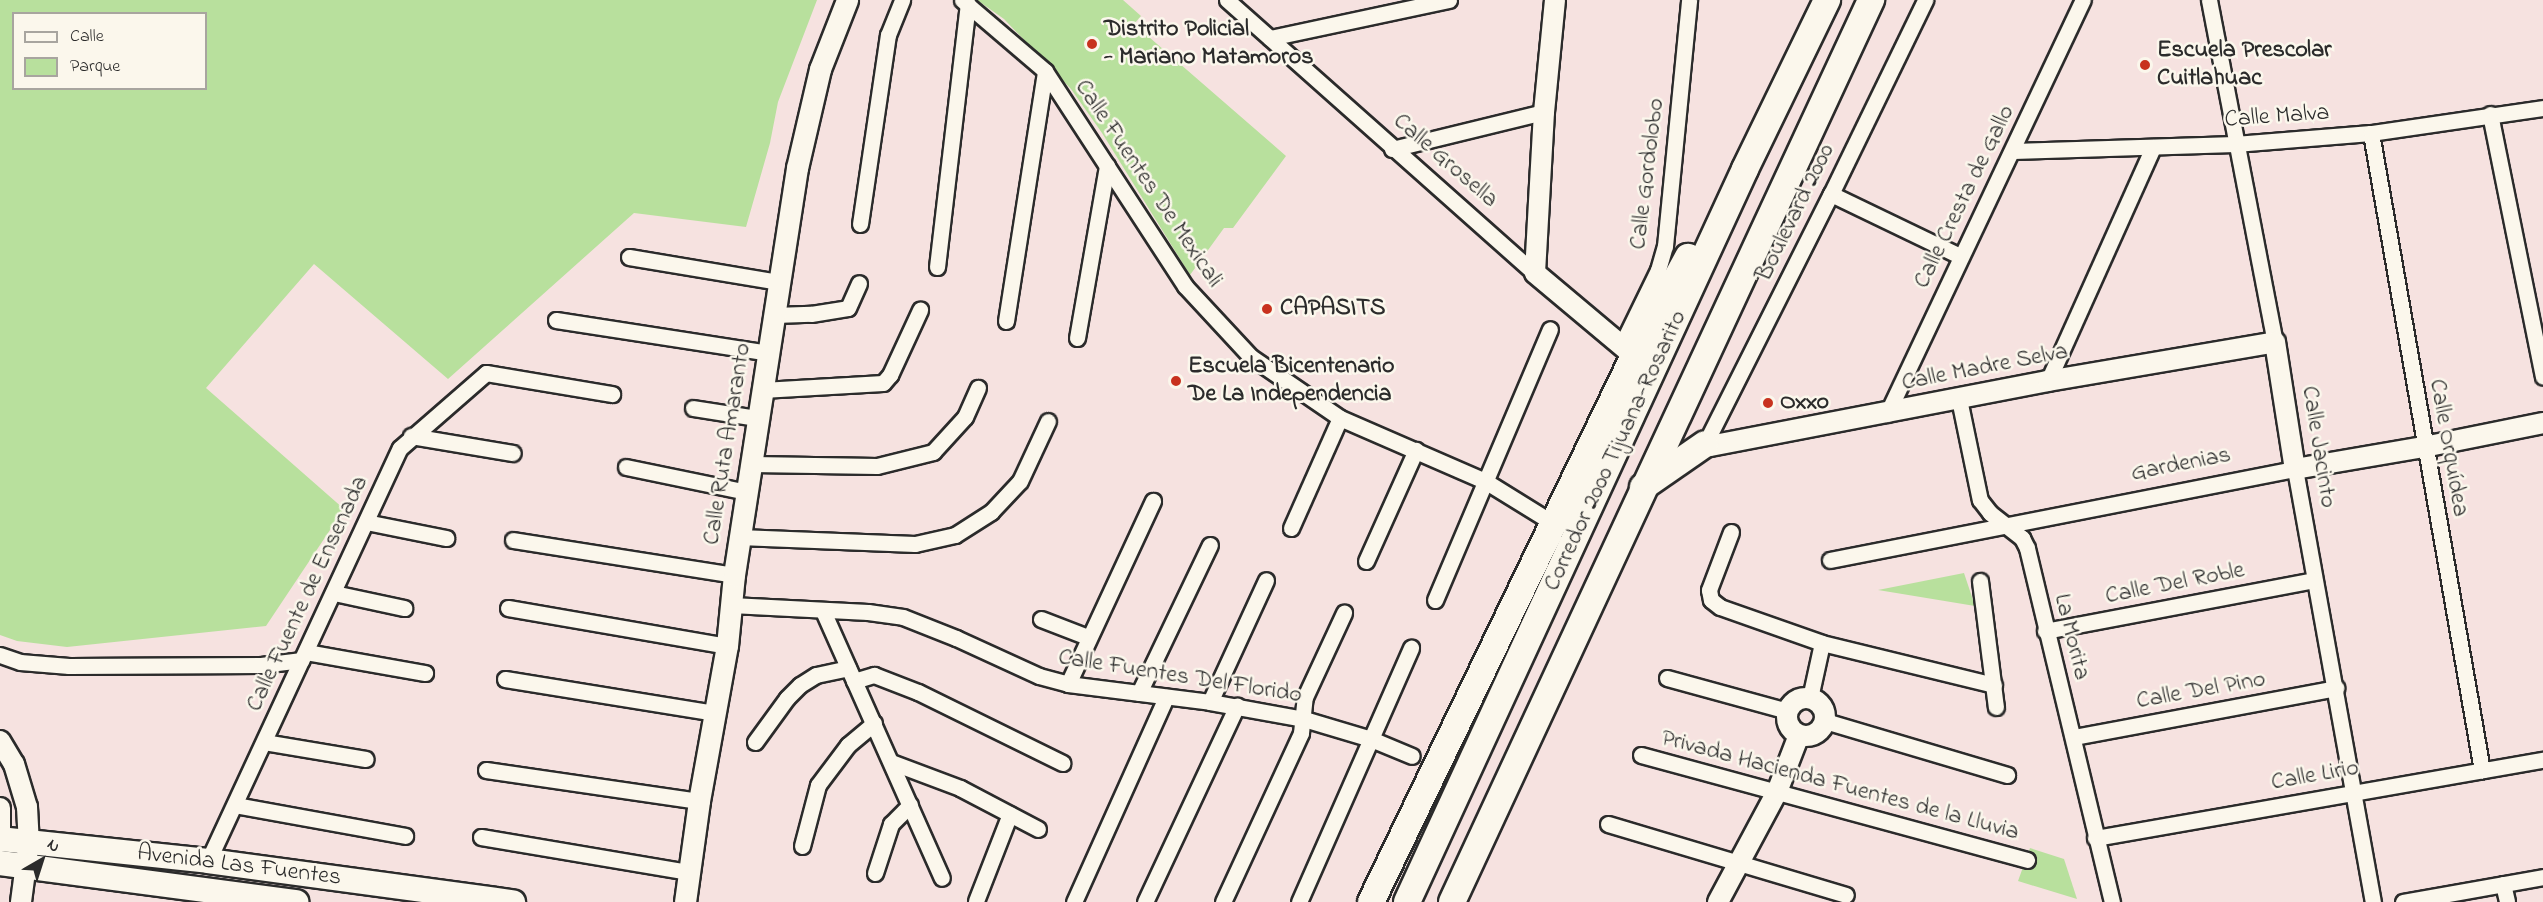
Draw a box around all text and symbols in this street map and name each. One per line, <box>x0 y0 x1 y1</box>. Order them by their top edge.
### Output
legend <box>12 12 207 90</box>
place label: Distrito Policial - Mariano Matamoros <box>1104 16 1313 72</box>
text: Calle <box>70 24 104 50</box>
marker: Distrito Policial - Mariano Matamoros <box>1085 37 1099 51</box>
place label: Escuela Prescolar Cuitlahuac <box>2157 37 2332 93</box>
text: Parque <box>70 54 120 80</box>
marker: Escuela Prescolar Cuitlahuac <box>2138 58 2152 72</box>
street label: Calle Fuentes De Mexicali <box>1068 74 1228 294</box>
street label: Calle Gordolobo <box>1624 97 1672 251</box>
street label: Calle Malva <box>2224 99 2330 135</box>
street label: Calle Cresta de Gallo <box>1908 101 2022 293</box>
street label: Calle Grosella <box>1387 108 1503 214</box>
street label: Boulevard 2000 <box>1750 140 1842 286</box>
place label: CAPASITS <box>1280 295 1385 323</box>
marker: CAPASITS <box>1258 300 1276 318</box>
street label: Corredor 2000 Tijuana-Rosarito <box>1538 306 1694 596</box>
street label: Calle Madre Selva <box>1900 338 2070 398</box>
street label: Calle Ruta Amaranto <box>698 341 758 547</box>
place label: Escuela Bicentenario De La Independencia <box>1188 353 1394 409</box>
marker: Escuela Bicentenario De La Independencia <box>1169 374 1183 388</box>
street label: Calle Orquídea <box>2422 377 2474 519</box>
street label: Calle Jacinto <box>2294 384 2342 510</box>
place label: Oxxo <box>1780 389 1829 417</box>
marker: Oxxo <box>1761 396 1775 410</box>
street label: Gardenias <box>2129 441 2233 489</box>
street label: Calle Fuente de Ensenada <box>241 472 375 716</box>
street label: Calle Del Roble <box>2103 556 2247 612</box>
street label: La Morita <box>2046 591 2096 683</box>
street label: Calle Fuentes Del Florido <box>1056 644 1304 710</box>
street label: Calle Del Pino <box>2134 665 2268 717</box>
street label: Privada Hacienda Fuentes de la Lluvia <box>1658 724 2022 848</box>
street label: Calle Lirio <box>2269 754 2361 798</box>
north arrow <box>12 830 72 890</box>
text: N <box>42 833 65 859</box>
street label: Avenida Las Fuentes <box>135 839 343 893</box>

